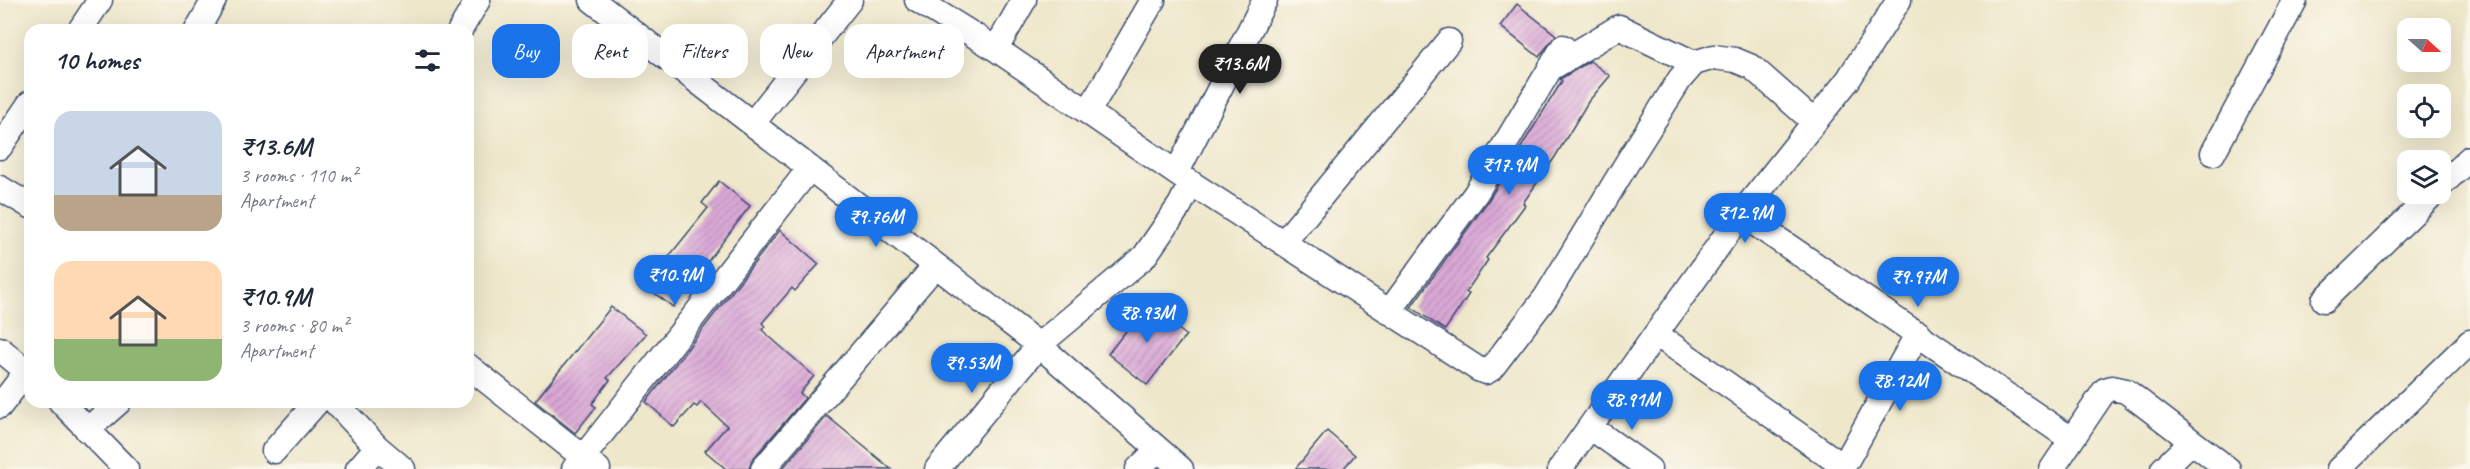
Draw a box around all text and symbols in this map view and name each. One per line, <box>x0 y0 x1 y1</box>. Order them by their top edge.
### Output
north arrow <box>2397 18 2451 72</box>
map controls <box>2397 18 2451 204</box>
chip: Buy <box>492 24 560 78</box>
chip: Rent <box>572 24 648 78</box>
chip: Filters <box>660 24 748 78</box>
chip: New <box>760 24 832 78</box>
chip: Apartment <box>844 24 964 78</box>
text: 10 homes <box>54 44 139 77</box>
icon: filters <box>411 44 444 77</box>
pin: ₹13.6M <box>1191 44 1289 95</box>
text: ₹13.6M <box>1213 51 1267 76</box>
button: locate <box>2397 84 2451 138</box>
text: ₹13.6M <box>240 130 311 163</box>
icon: home <box>102 135 174 207</box>
pin: ₹17.9M <box>1460 145 1558 196</box>
button: layers <box>2397 150 2451 204</box>
text: ₹17.9M <box>1482 152 1536 177</box>
text: 3 rooms · 110 m² <box>240 163 357 188</box>
text: Apartment <box>240 188 313 213</box>
pin: ₹12.9M <box>1696 193 1794 244</box>
pin: ₹9.76M <box>827 197 925 248</box>
text: ₹12.9M <box>1718 200 1772 225</box>
text: ₹9.76M <box>849 204 903 229</box>
pin: ₹10.9M <box>626 255 724 306</box>
pin: ₹9.97M <box>1869 257 1967 308</box>
text: ₹10.9M <box>648 262 702 287</box>
text: ₹9.97M <box>1891 264 1945 289</box>
text: ₹10.9M <box>240 280 311 313</box>
icon: home <box>102 285 174 357</box>
pin: ₹8.93M <box>1098 293 1196 344</box>
text: ₹8.93M <box>1120 300 1174 325</box>
text: 3 rooms · 80 m² <box>240 313 348 338</box>
text: Apartment <box>240 338 313 363</box>
pin: ₹9.53M <box>923 343 1021 394</box>
text: ₹9.53M <box>945 350 999 375</box>
pin: ₹8.12M <box>1851 361 1949 412</box>
text: ₹8.12M <box>1873 368 1927 393</box>
pin: ₹8.91M <box>1583 380 1681 431</box>
text: ₹8.91M <box>1605 387 1659 412</box>

